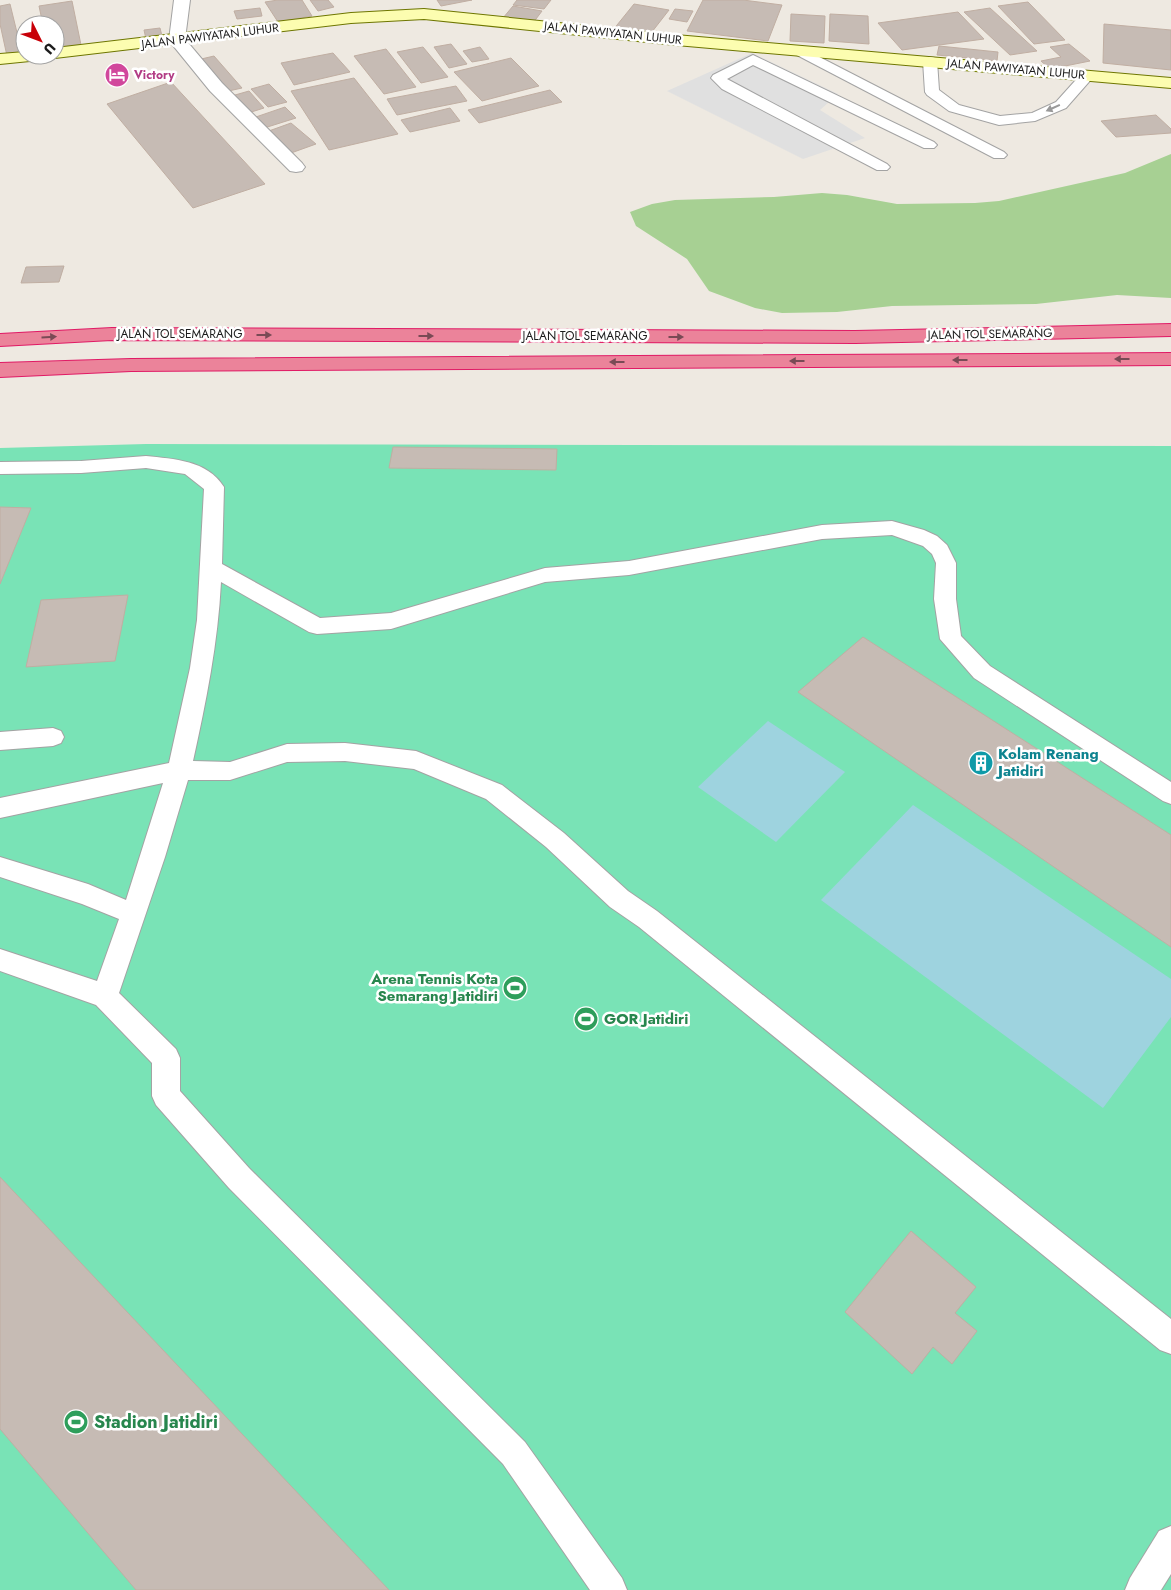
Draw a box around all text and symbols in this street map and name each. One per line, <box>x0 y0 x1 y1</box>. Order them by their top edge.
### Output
north arrow <box>15 15 65 65</box>
street label: JALAN PAWIYATAN LUHUR <box>541 17 683 49</box>
street label: JALAN PAWIYATAN LUHUR <box>138 19 280 54</box>
text: U <box>39 38 60 59</box>
street label: JALAN PAWIYATAN LUHUR <box>944 54 1086 84</box>
hotel icon: Victory <box>104 62 130 88</box>
place label: Victory <box>133 66 175 84</box>
one-way arrow <box>1046 105 1060 113</box>
street label: JALAN TOL SEMARANG <box>925 324 1053 344</box>
street label: JALAN TOL SEMARANG <box>116 325 242 343</box>
street label: JALAN TOL SEMARANG <box>521 327 647 345</box>
one-way arrow <box>256 331 272 339</box>
one-way arrow <box>418 332 434 340</box>
one-way arrow <box>41 333 57 341</box>
one-way arrow <box>668 333 684 341</box>
one-way arrow <box>1114 355 1130 363</box>
one-way arrow <box>952 356 968 364</box>
one-way arrow <box>789 357 805 365</box>
one-way arrow <box>609 358 625 366</box>
place label: Kolam Renang Jatidiri <box>995 743 1099 782</box>
building icon: Kolam Renang Jatidiri <box>968 750 994 776</box>
place label: Arena Tennis Kota Semarang Jatidiri <box>370 968 498 1007</box>
sports icon: Arena Tennis Kota Semarang Jatidiri <box>502 975 528 1001</box>
sports icon: GOR Jatidiri <box>573 1006 599 1032</box>
place label: GOR Jatidiri <box>604 1008 688 1030</box>
sports icon: Stadion Jatidiri <box>63 1409 89 1435</box>
place label: Stadion Jatidiri <box>94 1409 218 1435</box>

